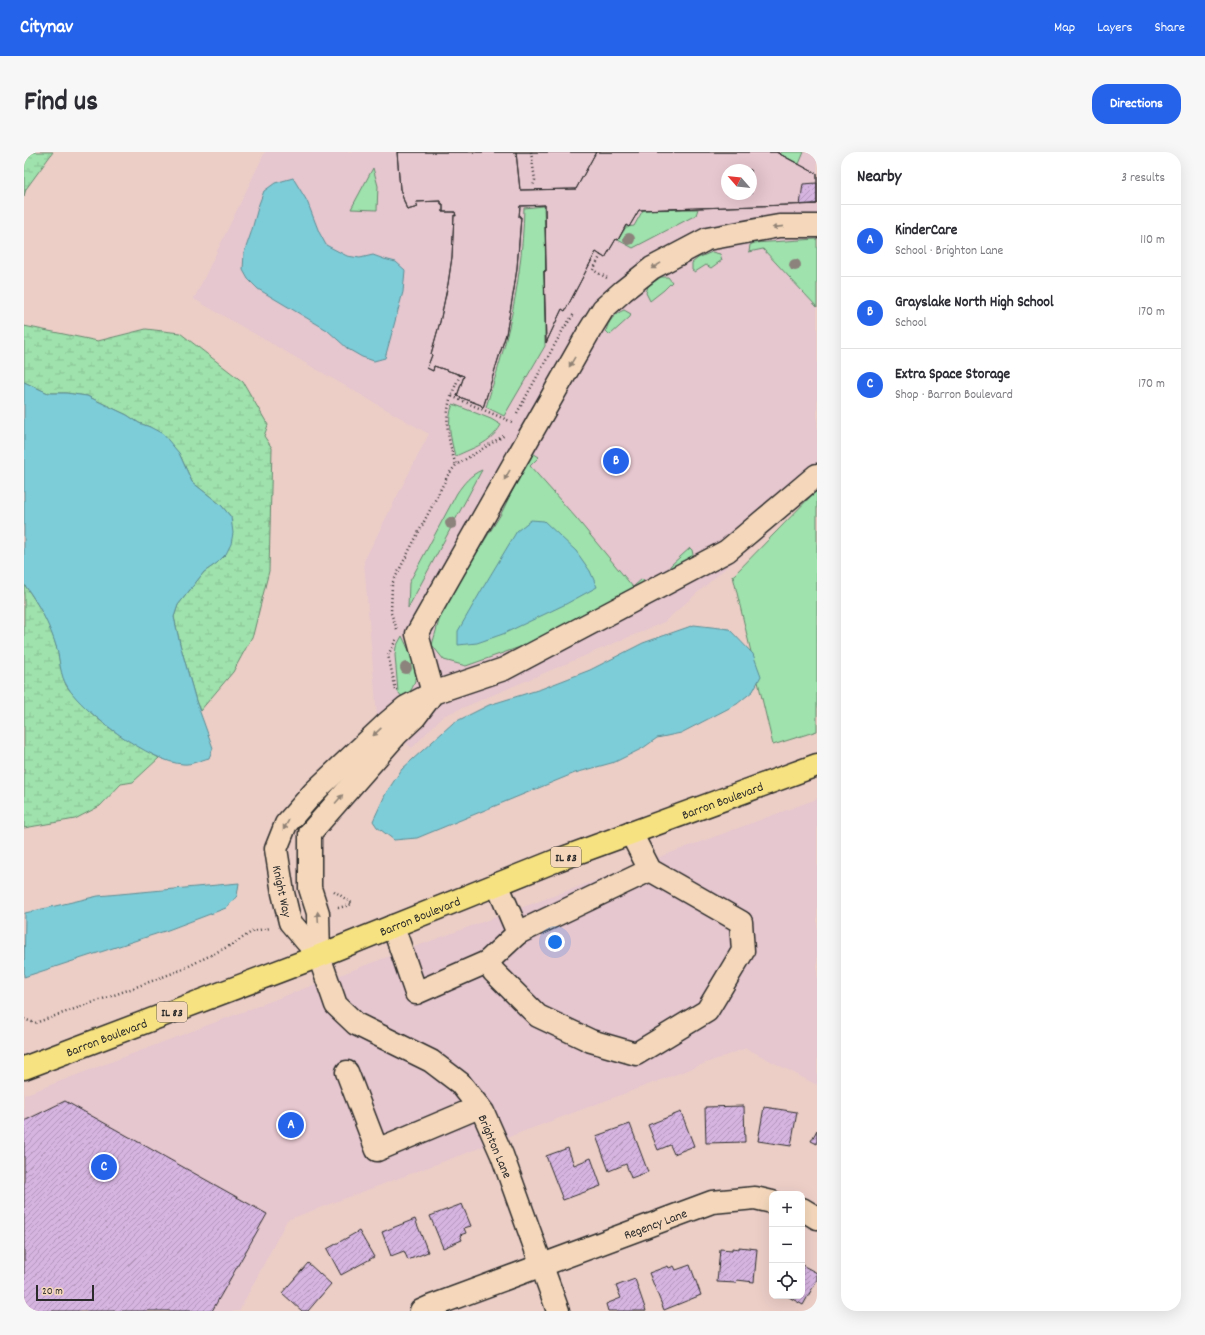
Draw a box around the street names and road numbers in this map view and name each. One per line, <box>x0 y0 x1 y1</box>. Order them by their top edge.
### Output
street label: Barron Boulevard <box>680 778 767 826</box>
road number: IL 83 <box>551 847 581 867</box>
street label: Knight Way <box>266 864 295 920</box>
street label: Barron Boulevard <box>377 893 464 943</box>
road number: IL 83 <box>157 1002 187 1022</box>
street label: Barron Boulevard <box>64 1015 151 1063</box>
street label: Brighton Lane <box>472 1112 516 1182</box>
street label: Regency Lane <box>622 1205 690 1246</box>

